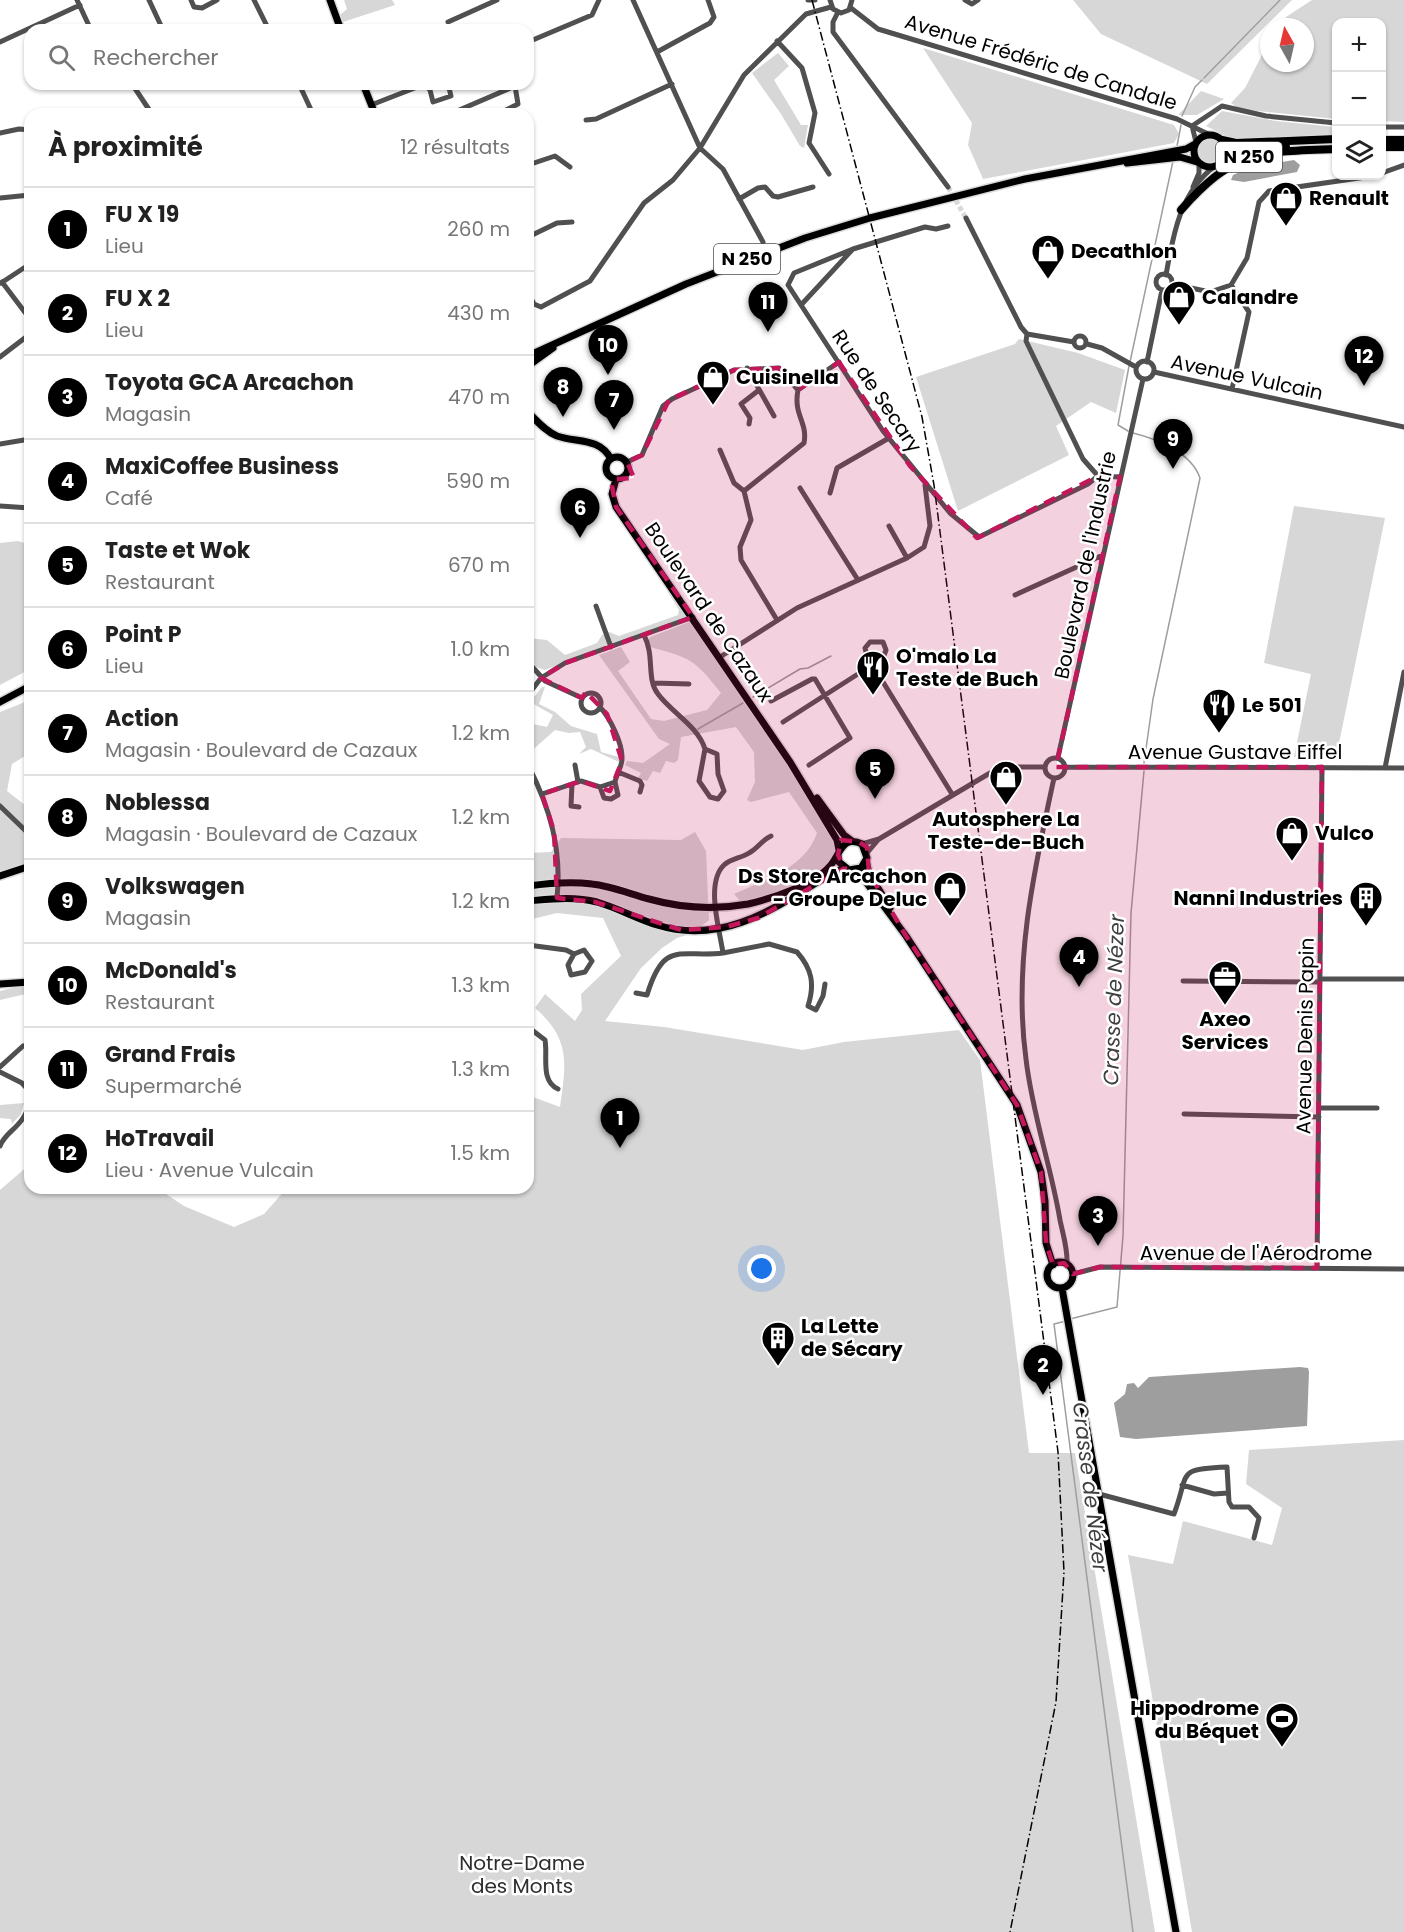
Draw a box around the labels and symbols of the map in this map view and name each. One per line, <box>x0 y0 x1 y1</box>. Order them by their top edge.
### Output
street label: Avenue Frédéric de Candale <box>901 7 1181 117</box>
north arrow <box>1260 18 1314 72</box>
road number: N 250 <box>1216 142 1282 172</box>
shop icon: Renault <box>1268 180 1304 227</box>
place label: Renault <box>1309 184 1389 212</box>
shop icon: Decathlon <box>1030 233 1066 280</box>
place label: Decathlon <box>1071 237 1177 265</box>
road number: N 250 <box>714 244 780 274</box>
shop icon: Calandre <box>1161 279 1197 326</box>
pin: 11 <box>748 282 788 332</box>
place label: Calandre <box>1202 283 1298 311</box>
street label: Rue de Secary <box>826 324 928 458</box>
pin: 10 <box>588 326 628 375</box>
pin: 12 <box>1344 336 1384 386</box>
street label: Avenue Vulcain <box>1168 347 1326 407</box>
shop icon: Cuisinella <box>695 359 731 406</box>
place label: Cuisinella <box>736 363 839 391</box>
pin: 8 <box>544 368 582 417</box>
pin: 7 <box>594 380 634 430</box>
pin: 9 <box>1154 420 1192 469</box>
street label: Boulevard de l'Industrie <box>1047 449 1123 681</box>
pin: 6 <box>560 488 600 538</box>
street label: Boulevard de Cazaux <box>638 517 780 708</box>
place label: O'malo La Teste de Buch <box>896 642 1038 693</box>
restaurant icon: O'malo La Teste de Buch <box>855 649 891 696</box>
restaurant icon: Le 501 <box>1201 687 1237 734</box>
place label: Le 501 <box>1242 691 1302 719</box>
street label: Avenue Gustave Eiffel <box>1128 738 1342 766</box>
pin: 5 <box>856 750 894 799</box>
shop icon: Autosphere La Teste-de-Buch <box>988 759 1024 806</box>
place label: Autosphere La Teste-de-Buch <box>927 805 1085 856</box>
shop icon: Vulco <box>1274 815 1310 862</box>
place label: Vulco <box>1315 819 1374 847</box>
place label: Ds Store Arcachon - Groupe Deluc <box>738 862 927 913</box>
shop icon: Ds Store Arcachon - Groupe Deluc <box>932 870 968 917</box>
building icon: Nanni Industries <box>1348 880 1384 927</box>
place label: Nanni Industries <box>1174 884 1343 912</box>
water label: Crasse de Nézer <box>1096 913 1131 1086</box>
street label: Avenue Denis Papin <box>1289 937 1321 1135</box>
pin: 4 <box>1060 938 1098 987</box>
office icon: Axeo Services <box>1207 959 1243 1006</box>
place label: Axeo Services <box>1181 1005 1269 1056</box>
pin: 1 <box>600 1098 640 1148</box>
pin: 3 <box>1078 1196 1118 1246</box>
street label: Avenue de l'Aérodrome <box>1140 1239 1372 1267</box>
your location <box>747 1254 776 1283</box>
place label: La Lette de Sécary <box>801 1312 903 1363</box>
building icon: La Lette de Sécary <box>760 1320 796 1367</box>
pin: 2 <box>1024 1346 1062 1395</box>
water label: Crasse de Nézer <box>1066 1400 1115 1575</box>
place label: Hippodrome du Béquet <box>1130 1694 1259 1745</box>
sports icon: Hippodrome du Béquet <box>1264 1701 1300 1748</box>
park label: Notre-Dame des Monts <box>459 1849 585 1900</box>

